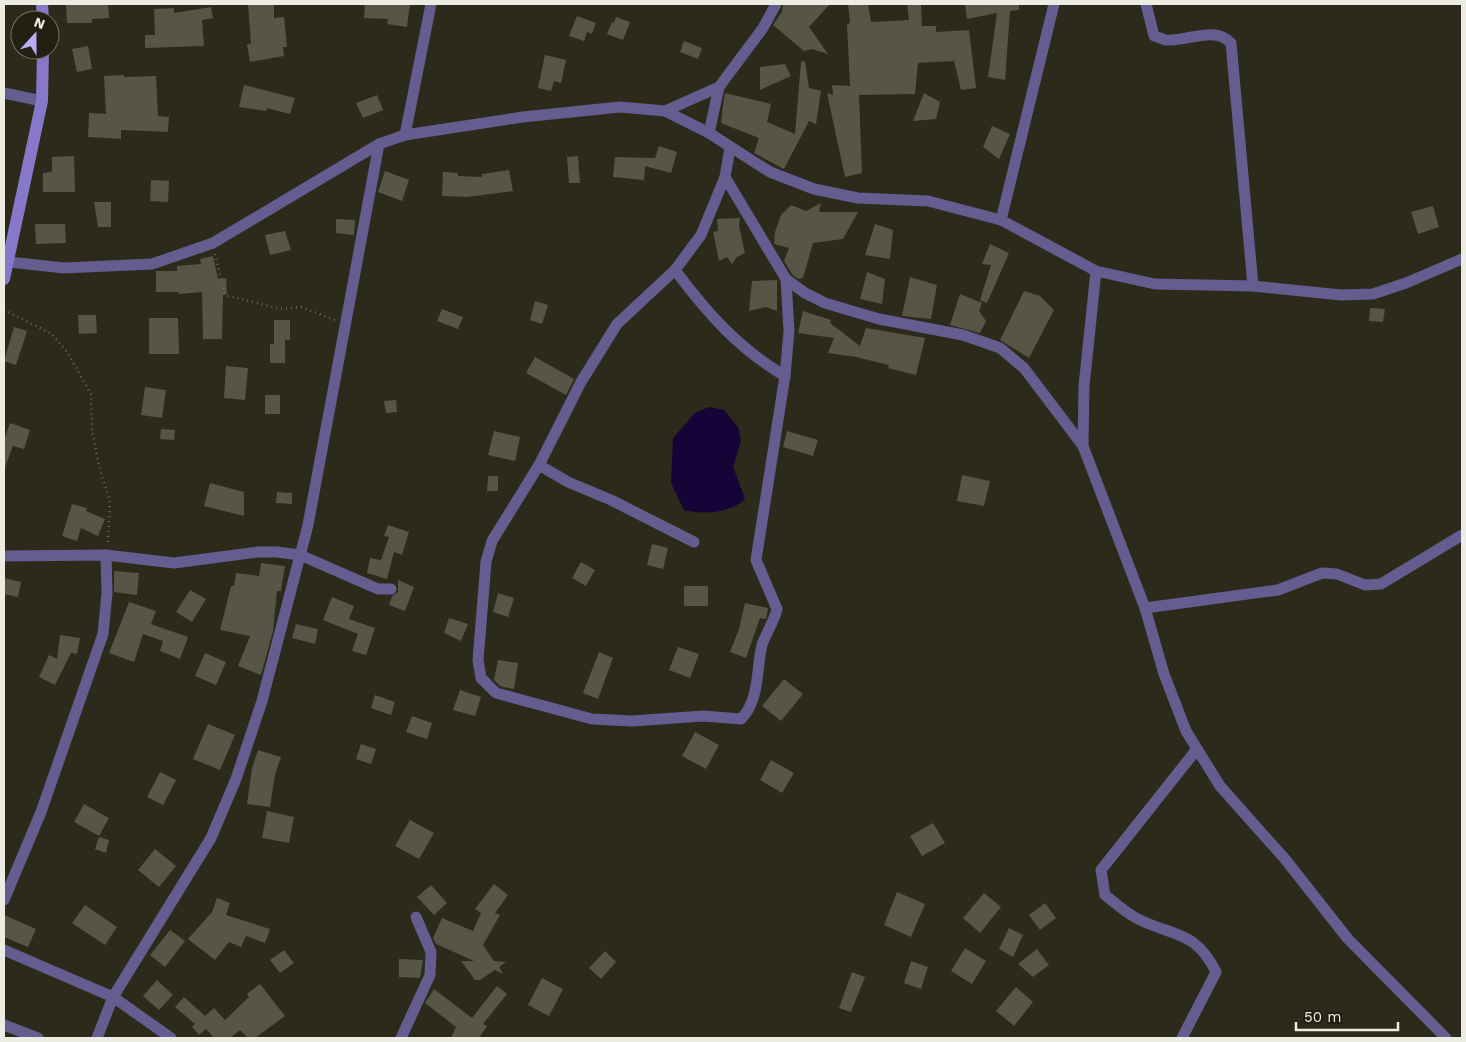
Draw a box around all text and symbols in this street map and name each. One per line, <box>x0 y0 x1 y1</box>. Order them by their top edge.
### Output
north arrow <box>10 10 60 60</box>
text: N <box>32 14 47 32</box>
scale bar <box>1296 1000 1398 1032</box>
text: 50 m <box>1304 1008 1341 1026</box>

